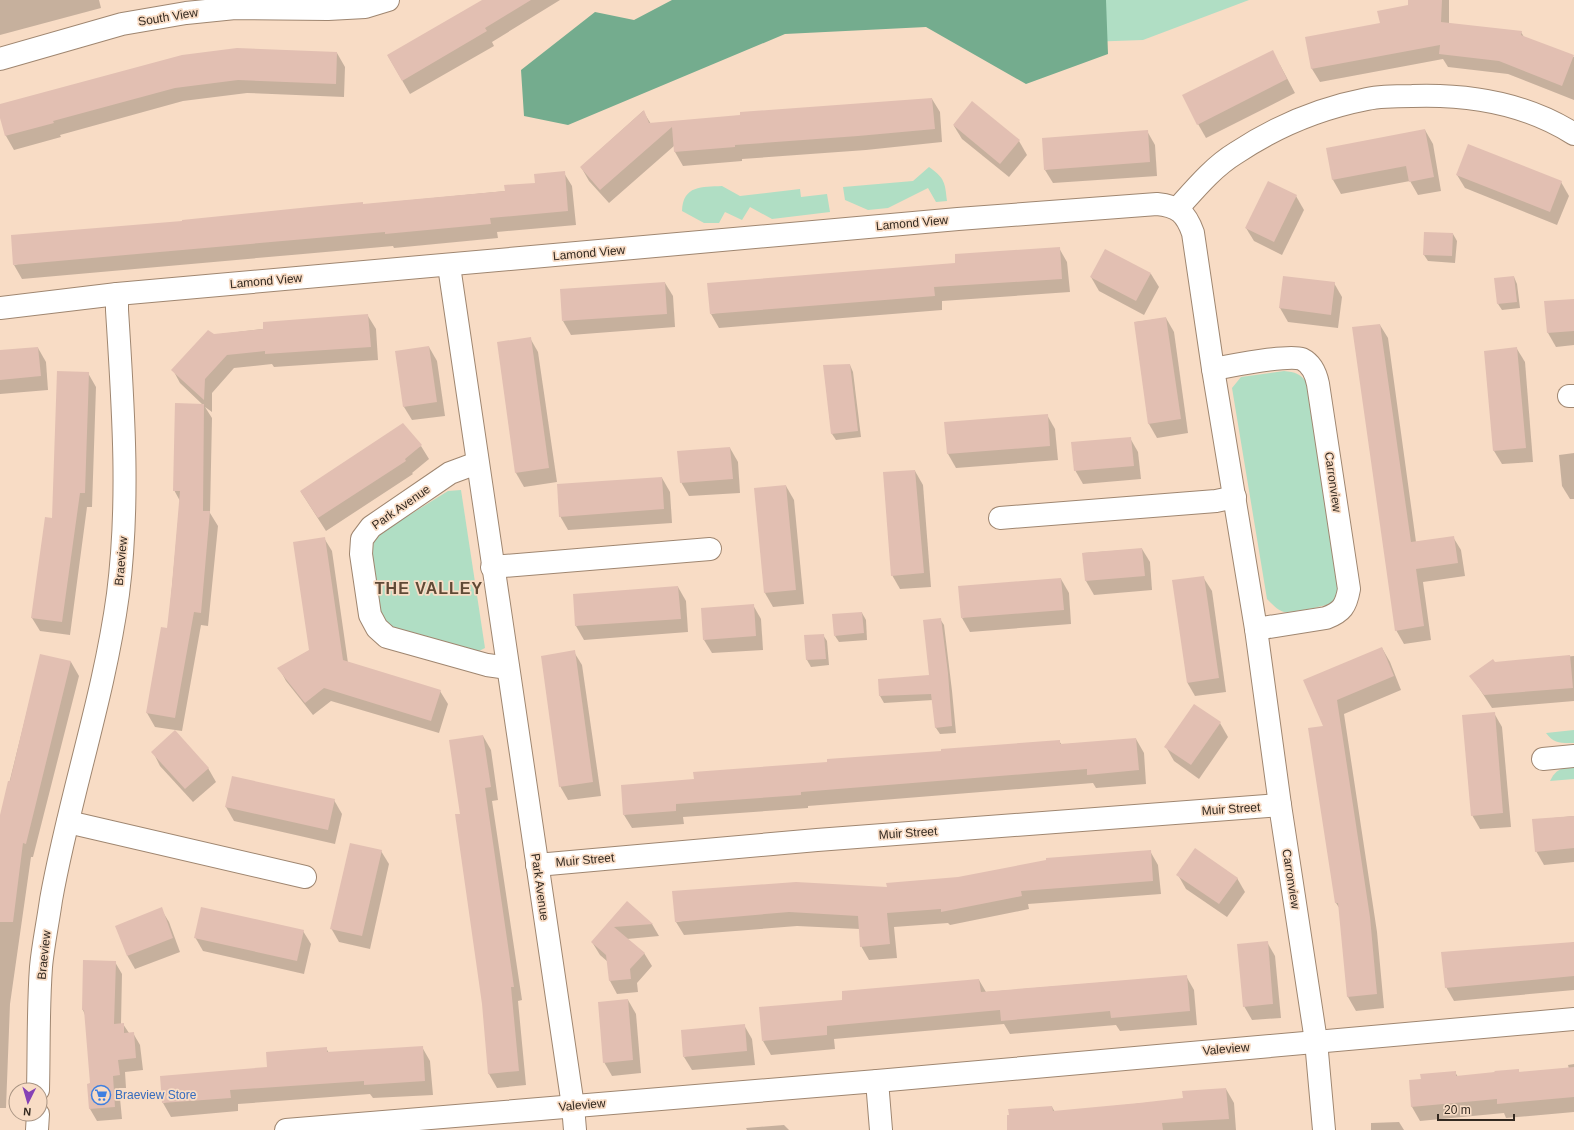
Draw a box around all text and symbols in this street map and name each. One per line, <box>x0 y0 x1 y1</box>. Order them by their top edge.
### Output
street label: South View <box>137 5 199 29</box>
street label: Lamond View <box>875 213 949 233</box>
street label: Lamond View <box>552 243 626 263</box>
street label: Lamond View <box>229 271 303 291</box>
street label: Carronview <box>1322 451 1344 513</box>
street label: Park Avenue <box>369 482 433 532</box>
street label: Braeview <box>112 535 130 586</box>
district label: THE VALLEY <box>375 580 483 597</box>
street label: Muir Street <box>1201 800 1261 818</box>
street label: Muir Street <box>878 824 938 842</box>
street label: Carronview <box>1279 848 1303 910</box>
street label: Muir Street <box>555 850 615 870</box>
street label: Park Avenue <box>528 852 552 922</box>
street label: Braeview <box>34 929 54 980</box>
street label: Valeview <box>1202 1040 1250 1058</box>
north arrow <box>8 1082 48 1122</box>
supermarket icon: Braeview Store <box>90 1084 112 1106</box>
place label: Braeview Store <box>115 1088 197 1102</box>
street label: Valeview <box>558 1096 606 1114</box>
scale bar <box>1438 1096 1514 1122</box>
text: 20 m <box>1444 1103 1471 1117</box>
text: N <box>23 1106 32 1118</box>

